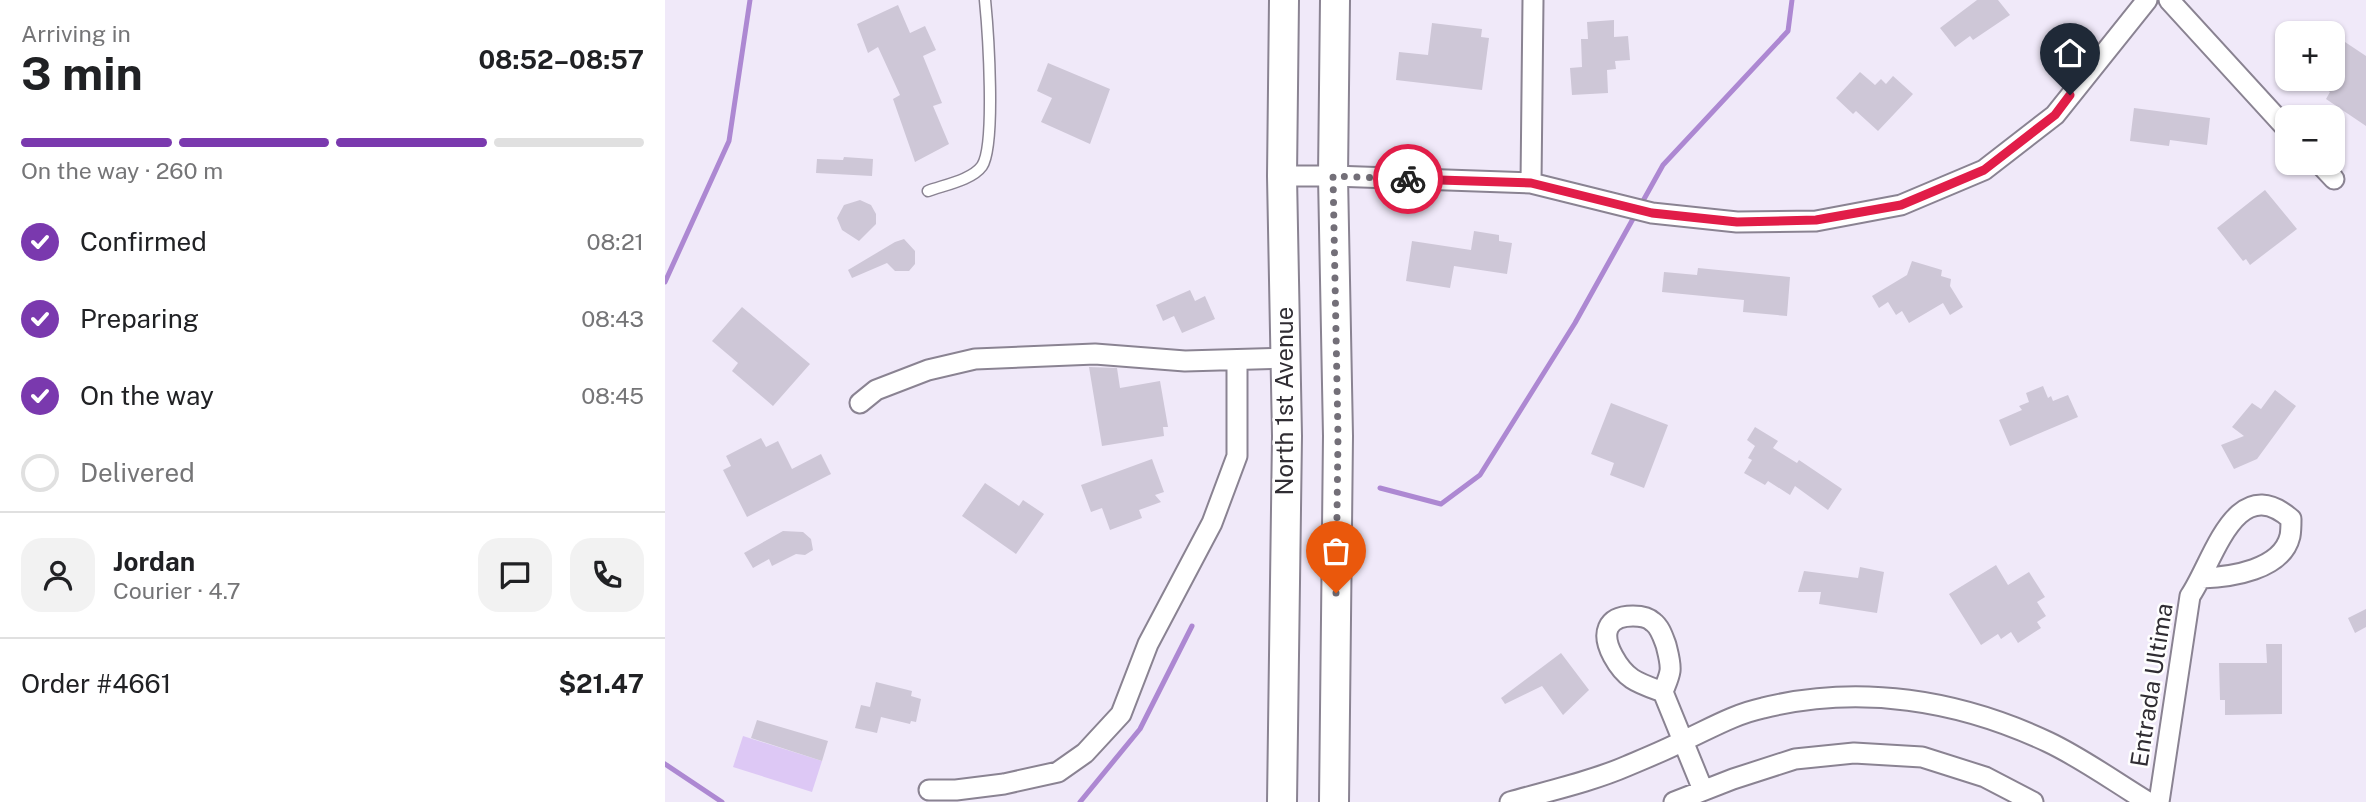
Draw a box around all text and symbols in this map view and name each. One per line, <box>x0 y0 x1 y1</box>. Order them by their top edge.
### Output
text: Arriving in <box>21 20 131 47</box>
map controls <box>2275 21 2345 175</box>
button: + <box>2275 21 2345 91</box>
pin <box>2040 23 2100 95</box>
icon: home <box>2051 34 2089 72</box>
text: 08:52–08:57 <box>478 44 644 75</box>
text: 3 min <box>21 46 143 100</box>
button: − <box>2275 105 2345 175</box>
courier <box>1373 144 1443 214</box>
text: On the way · 260 m <box>21 157 223 184</box>
icon: bike <box>1389 160 1427 198</box>
icon: check <box>21 223 59 261</box>
text: Confirmed <box>80 226 207 257</box>
text: 08:21 <box>586 228 644 255</box>
icon: check <box>21 300 59 338</box>
text: Preparing <box>80 303 199 334</box>
text: 08:43 <box>581 305 644 332</box>
street label: North 1st Avenue <box>1270 307 1298 495</box>
icon: check <box>21 377 59 415</box>
text: On the way <box>80 380 214 411</box>
text: 08:45 <box>581 382 644 409</box>
text: Delivered <box>80 457 195 488</box>
pin <box>1306 521 1366 593</box>
icon: bag <box>1317 532 1355 570</box>
button: person <box>21 538 95 612</box>
button: chat <box>478 538 552 612</box>
button: phone <box>570 538 644 612</box>
text: Jordan <box>113 546 195 577</box>
text: Courier · 4.7 <box>113 577 241 604</box>
street label: Entrada Ultima <box>2124 601 2178 769</box>
text: Order #4661 <box>21 668 171 699</box>
text: $21.47 <box>558 668 644 699</box>

